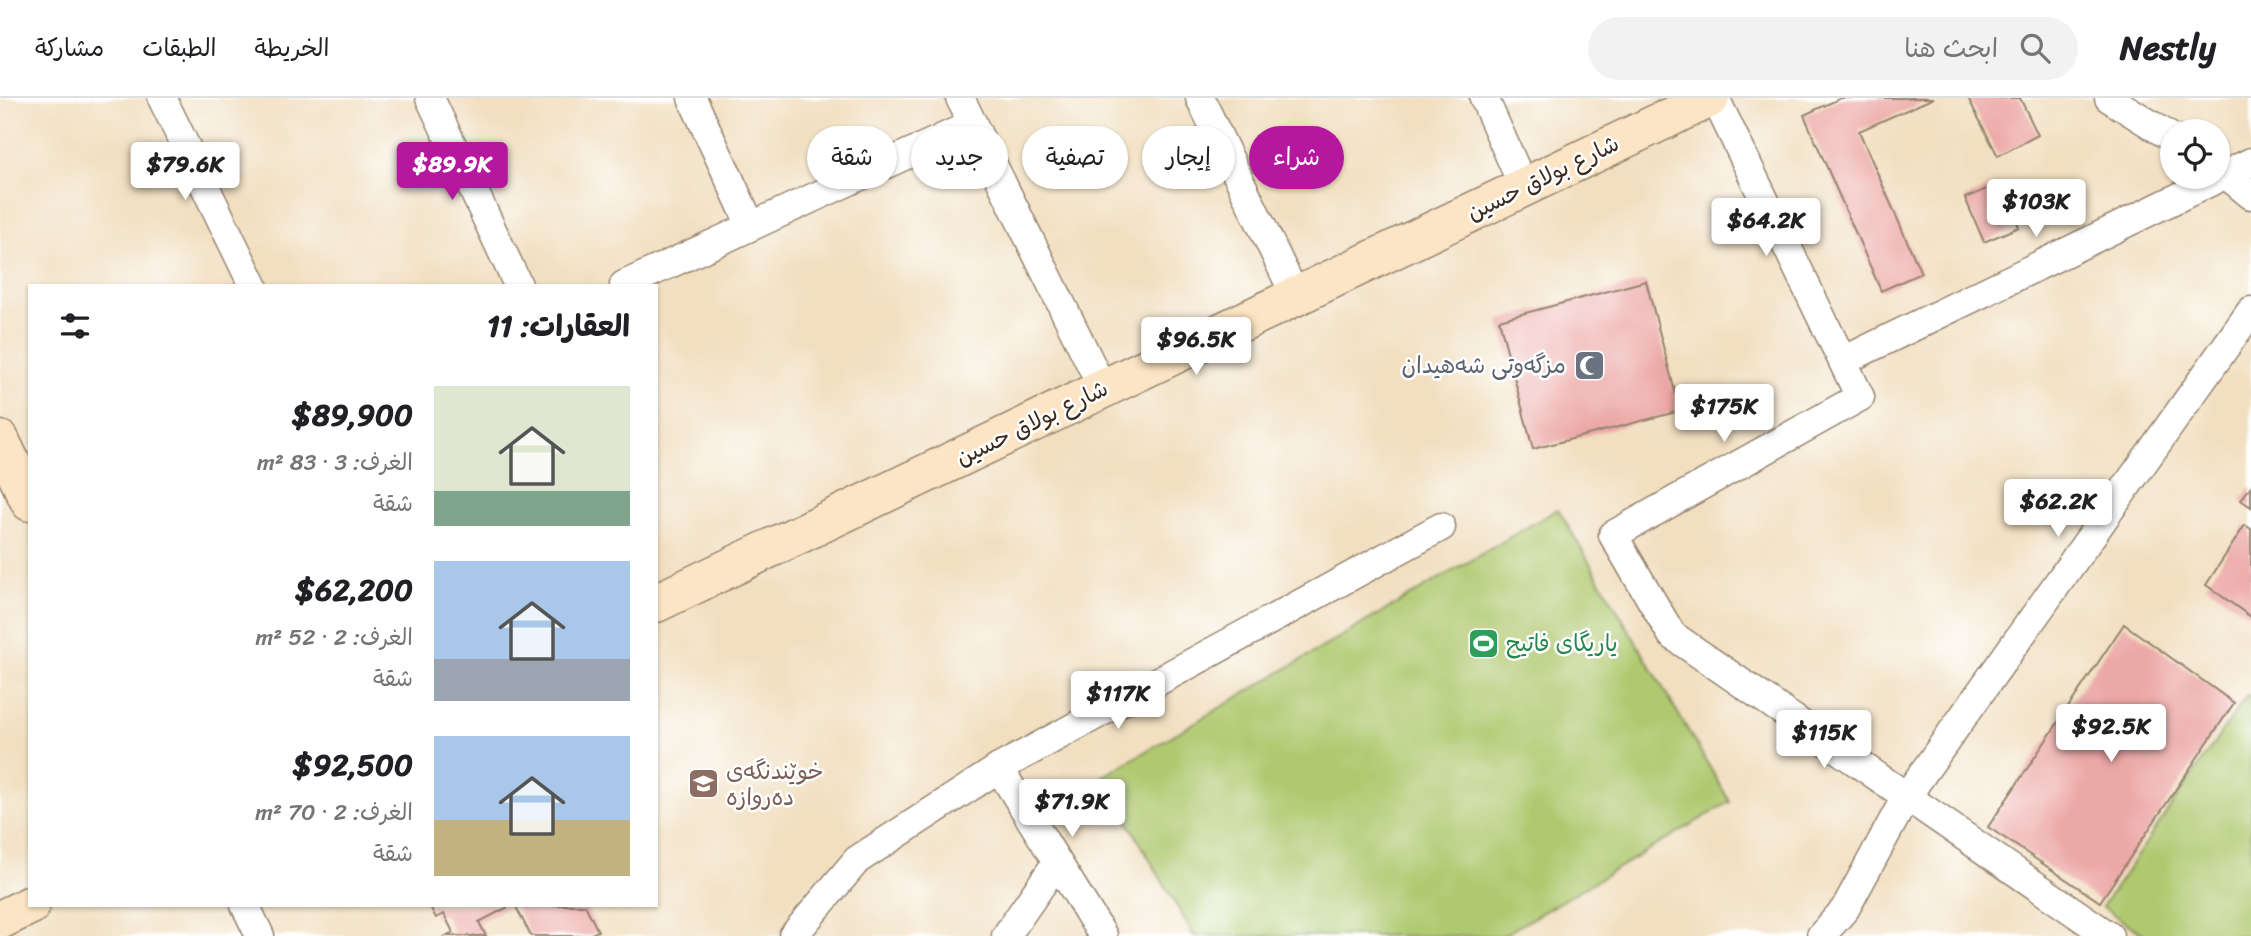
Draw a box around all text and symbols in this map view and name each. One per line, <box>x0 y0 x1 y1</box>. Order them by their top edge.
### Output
search box <box>1588 17 2078 80</box>
text: Nestly <box>2120 19 2216 77</box>
text: ابحث هنا <box>1904 25 1998 71</box>
text: مشاركة <box>35 27 104 69</box>
text: الطبقات <box>142 27 217 69</box>
text: الخريطة <box>255 27 329 69</box>
icon: search <box>2016 29 2054 67</box>
map controls <box>2160 119 2230 189</box>
button: locate <box>2160 119 2230 189</box>
street label: شارع بولاق حسين <box>1460 123 1626 233</box>
chip: شقة <box>807 126 897 189</box>
chip: جديد <box>911 126 1008 189</box>
chip: تصفية <box>1022 126 1128 189</box>
chip: إيجار <box>1142 126 1235 189</box>
chip: شراء <box>1249 126 1344 189</box>
pin: $79.6K <box>128 142 242 202</box>
pin: $89.9K <box>395 142 509 202</box>
text: $79.6K <box>147 144 223 185</box>
text: $89.9K <box>413 144 491 185</box>
pin: $103K <box>1987 180 2085 239</box>
text: $103K <box>2003 181 2069 222</box>
pin: $64.2K <box>1709 198 1823 258</box>
text: $64.2K <box>1727 200 1805 241</box>
text: العقارات: 11 <box>487 299 630 353</box>
icon: filters <box>56 307 94 345</box>
pin: $96.5K <box>1139 317 1253 377</box>
text: $96.5K <box>1157 319 1235 360</box>
place label: مزگەوتی شەهیدان <box>1402 345 1566 386</box>
mosque icon: مزگەوتی شەهیدان <box>1572 348 1606 382</box>
street label: شارع بولاق حسين <box>949 368 1115 478</box>
pin: $175K <box>1675 384 1773 444</box>
text: $175K <box>1691 386 1757 427</box>
text: $89,900 <box>292 388 413 442</box>
icon: home <box>490 414 574 498</box>
text: الغرف: 3 · 83 m² <box>257 442 413 483</box>
pin: $62.2K <box>2001 480 2115 539</box>
text: $62.2K <box>2020 481 2096 522</box>
text: شقة <box>373 483 413 524</box>
text: $62,200 <box>295 563 413 617</box>
icon: home <box>490 589 574 673</box>
text: الغرف: 2 · 52 m² <box>256 617 413 658</box>
place label: یاریگای فاتیح <box>1506 623 1618 664</box>
sports icon: یاریگای فاتیح <box>1466 626 1500 660</box>
text: شقة <box>373 658 413 699</box>
pin: $117K <box>1069 672 1167 731</box>
text: $117K <box>1087 673 1149 714</box>
pin: $92.5K <box>2054 704 2168 764</box>
text: $92.5K <box>2072 706 2150 747</box>
pin: $115K <box>1775 710 1873 770</box>
text: $115K <box>1792 712 1856 753</box>
text: $92,500 <box>293 738 413 792</box>
place label: خوێندنگەی دەروازە <box>726 751 824 818</box>
icon: home <box>490 764 574 848</box>
school or university icon: خوێندنگەی دەروازە <box>686 767 720 801</box>
pin: $71.9K <box>1015 780 1129 839</box>
text: $71.9K <box>1035 781 1109 822</box>
text: الغرف: 2 · 70 m² <box>255 792 413 833</box>
text: شقة <box>373 833 413 874</box>

